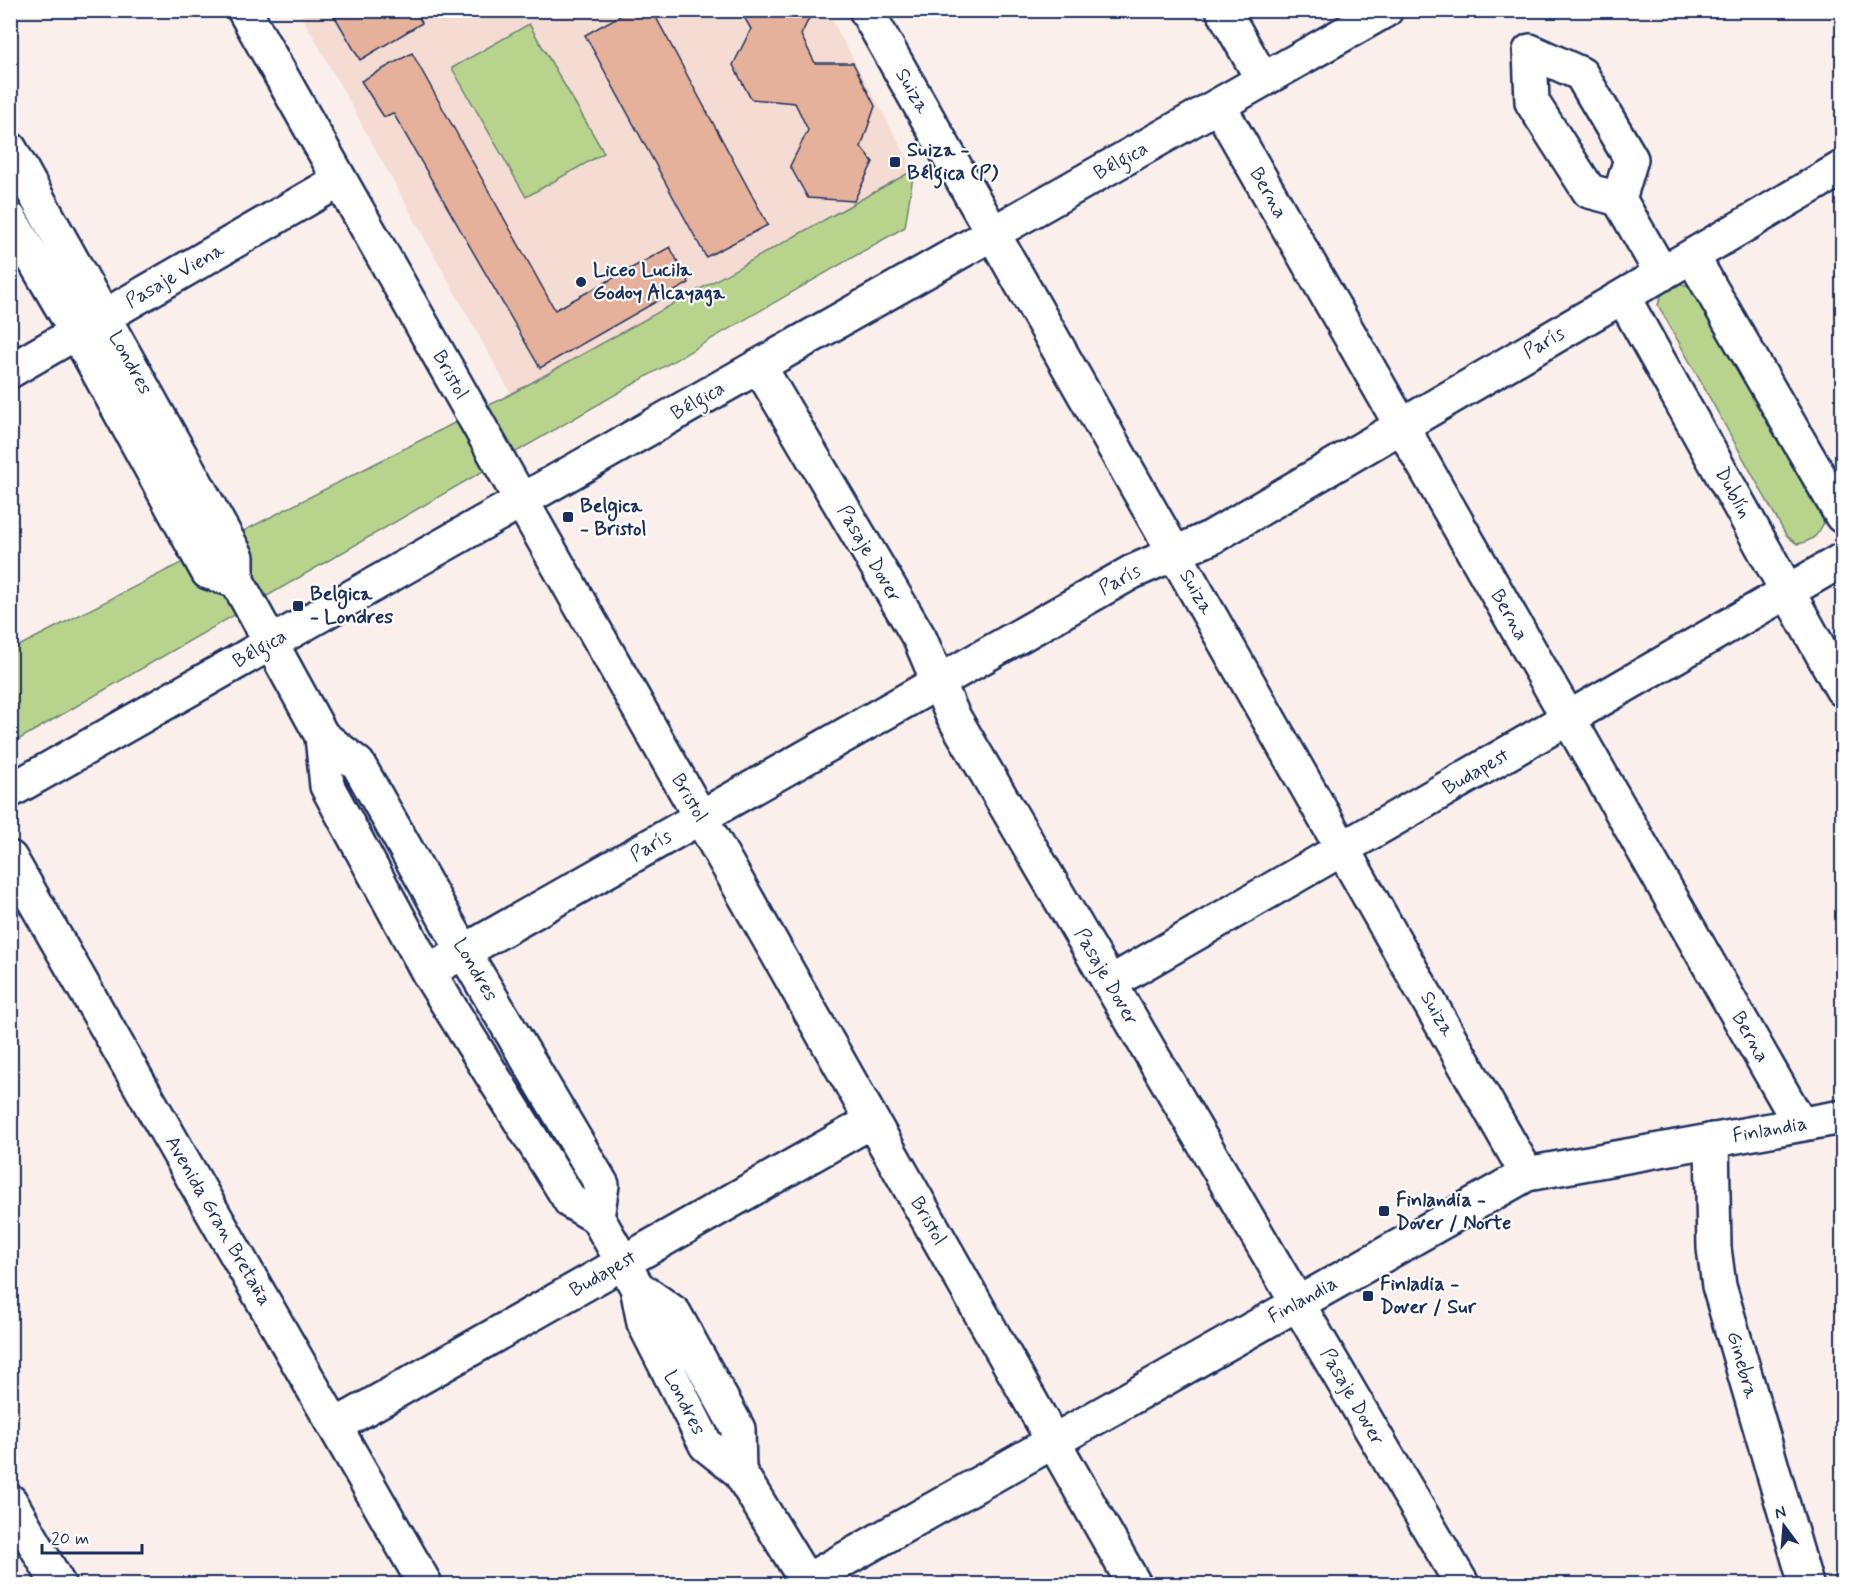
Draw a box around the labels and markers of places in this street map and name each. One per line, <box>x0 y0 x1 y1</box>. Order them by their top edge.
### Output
place label: Suiza - Bélgica (P) <box>907 137 999 189</box>
marker: Suiza - Bélgica (P) <box>888 155 902 169</box>
place label: Liceo Lucila Godoy Alcayaga <box>593 257 726 307</box>
marker: Liceo Lucila Godoy Alcayaga <box>574 275 588 289</box>
place label: Belgica - Bristol <box>580 493 647 543</box>
marker: Belgica - Bristol <box>561 510 575 524</box>
place label: Belgica - Londres <box>310 581 393 631</box>
marker: Belgica - Londres <box>291 599 305 613</box>
place label: Finlandia - Dover / Norte <box>1396 1187 1511 1237</box>
marker: Finlandia - Dover / Norte <box>1377 1204 1391 1218</box>
place label: Finladia - Dover / Sur <box>1380 1271 1477 1321</box>
marker: Finladia - Dover / Sur <box>1361 1289 1375 1303</box>

